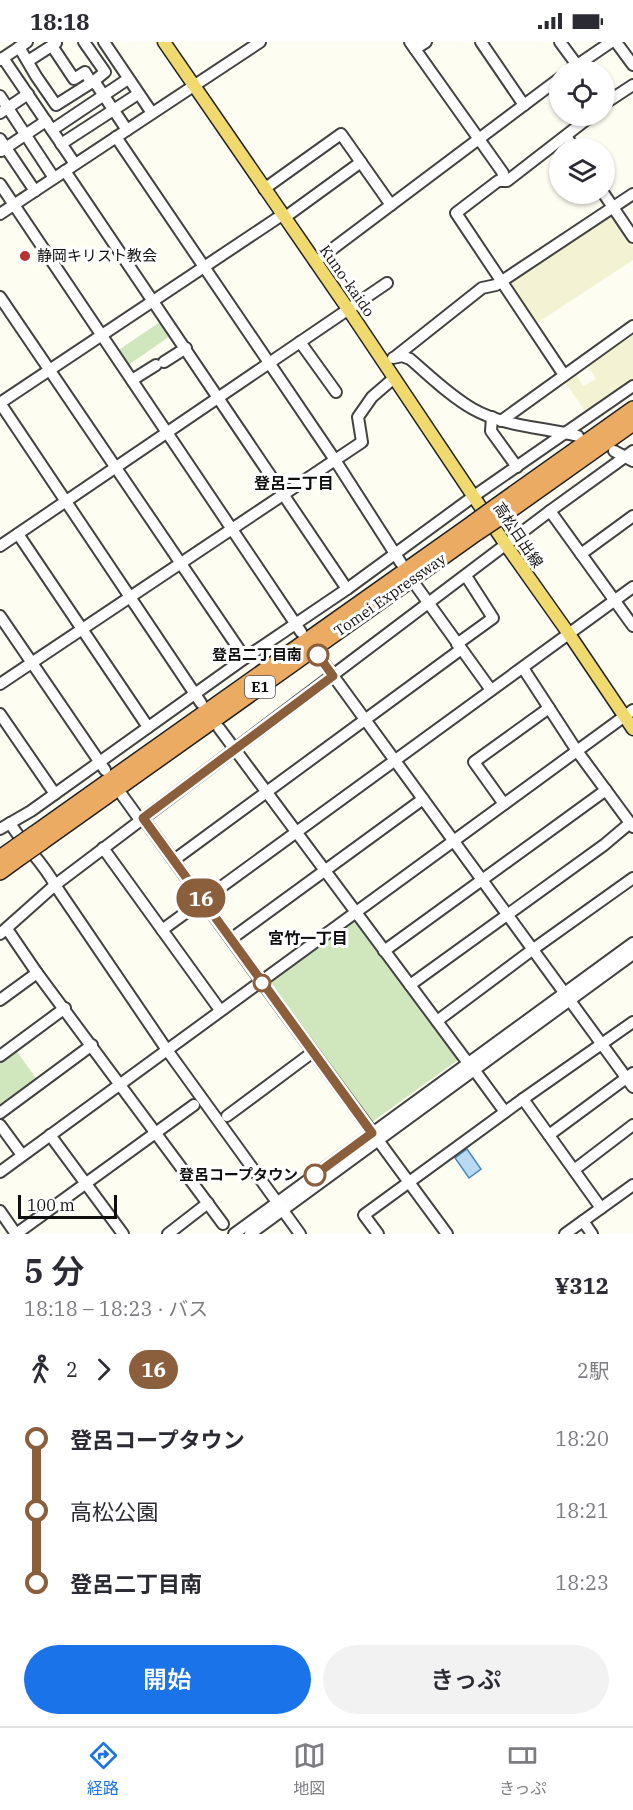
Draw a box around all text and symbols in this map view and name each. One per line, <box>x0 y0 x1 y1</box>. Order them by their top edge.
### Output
text: 18:18 <box>30 7 89 36</box>
map controls <box>549 60 615 204</box>
button: locate <box>549 60 615 126</box>
button: layers <box>549 138 615 204</box>
street label: Kuno-kaido <box>316 241 379 320</box>
place label: 静岡キリスト教会 <box>37 246 157 265</box>
marker: 静岡キリスト教会 <box>18 249 32 263</box>
district label: 登呂二丁目 <box>254 473 334 493</box>
street label: 高松日出線 <box>490 498 547 571</box>
street label: Tomei Expressway <box>330 549 449 640</box>
marker: 登呂二丁目南 <box>307 644 329 666</box>
place label: 登呂二丁目南 <box>212 645 302 664</box>
road number: E1 <box>245 676 275 698</box>
line badge: 16 <box>174 878 228 918</box>
text: 16 <box>188 884 214 912</box>
district label: 宮竹一丁目 <box>268 928 348 948</box>
unlabelled marker <box>253 974 271 992</box>
marker: 登呂コープタウン <box>304 1164 326 1186</box>
place label: 登呂コープタウン <box>179 1165 298 1184</box>
scale bar <box>18 1192 117 1220</box>
text: 100 m <box>27 1195 75 1215</box>
text: 5 分 <box>24 1249 84 1292</box>
text: ¥312 <box>554 1271 609 1300</box>
text: 18:18 – 18:23 · バス <box>24 1295 208 1322</box>
icon: walk <box>24 1353 57 1386</box>
icon: forward <box>87 1353 120 1386</box>
text: 16 <box>141 1355 166 1383</box>
text: 2 <box>66 1356 78 1383</box>
text: 2駅 <box>577 1357 609 1384</box>
text: 登呂コープタウン <box>70 1425 245 1454</box>
text: 18:20 <box>555 1425 609 1452</box>
text: 高松公園 <box>70 1497 158 1526</box>
text: 18:21 <box>555 1497 609 1524</box>
text: 登呂二丁目南 <box>70 1569 202 1598</box>
text: 18:23 <box>555 1569 609 1596</box>
button: 開始 <box>24 1645 311 1714</box>
button: きっぷ <box>323 1645 609 1714</box>
tab: 経路 <box>87 1739 120 1799</box>
tab: 地図 <box>293 1739 326 1799</box>
tab: きっぷ <box>499 1739 546 1799</box>

